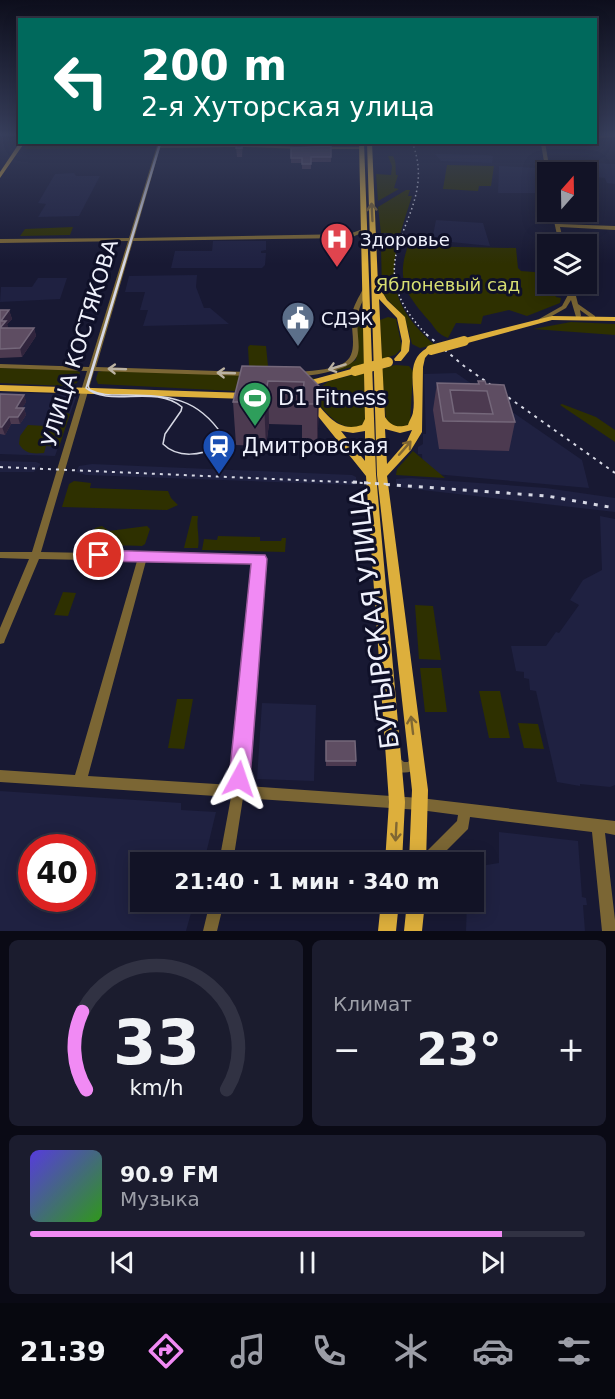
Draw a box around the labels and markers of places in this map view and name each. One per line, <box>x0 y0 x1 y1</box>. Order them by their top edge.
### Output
hospital icon: Здоровье <box>319 221 355 268</box>
place label: Здоровье <box>360 229 450 250</box>
public building icon: СДЭК <box>280 300 316 347</box>
place label: СДЭК <box>321 308 373 329</box>
sports icon: D1 Fitness <box>237 380 273 427</box>
place label: D1 Fitness <box>278 386 387 410</box>
station icon: Дмитровская <box>201 428 237 475</box>
place label: Дмитровская <box>242 434 388 458</box>
pin <box>73 529 124 580</box>

